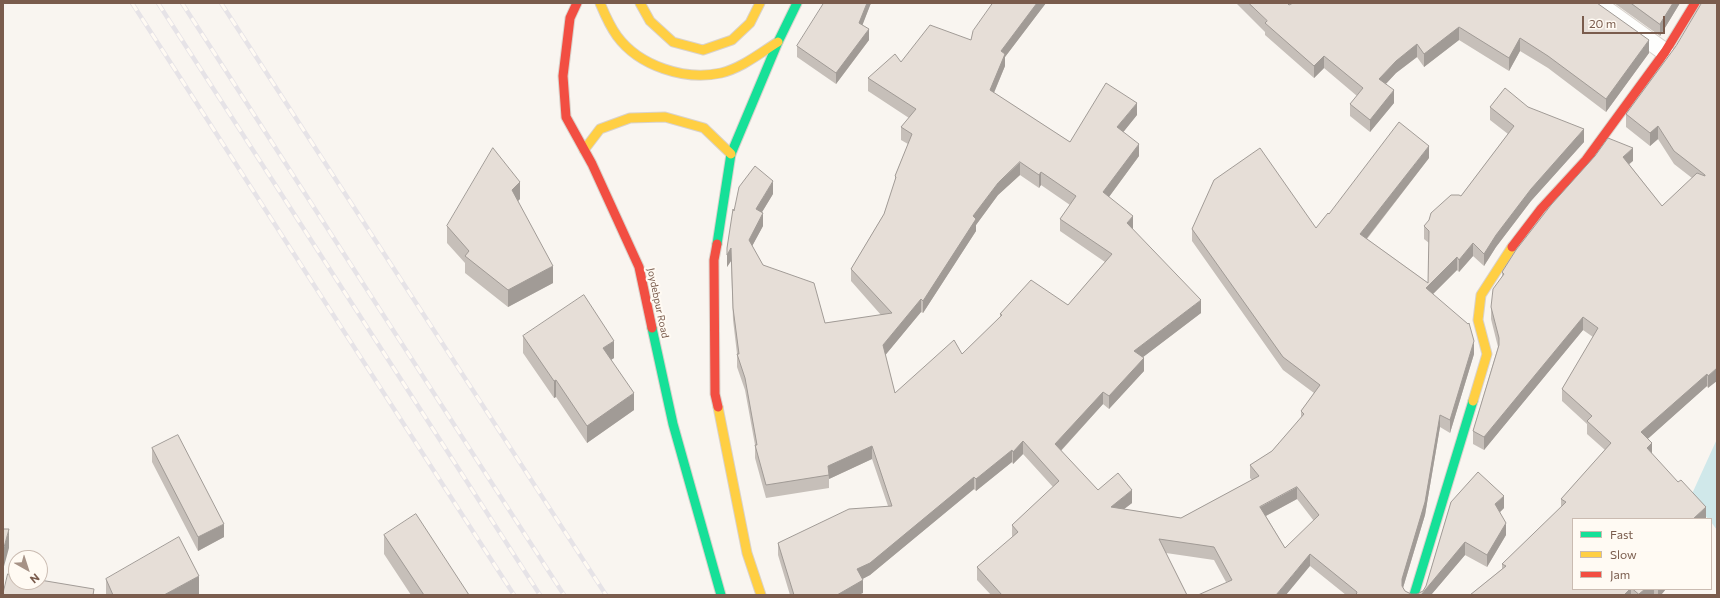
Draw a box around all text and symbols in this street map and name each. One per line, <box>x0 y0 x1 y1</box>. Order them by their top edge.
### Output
scale bar <box>1584 8 1667 34</box>
text: 20 m <box>1589 16 1616 30</box>
street label: Joydebpur Road <box>645 267 671 339</box>
legend <box>1572 518 1712 590</box>
text: Fast <box>1610 527 1633 541</box>
text: Slow <box>1610 547 1637 561</box>
north arrow <box>8 550 48 590</box>
text: Jam <box>1610 567 1630 581</box>
text: N <box>28 571 43 587</box>

